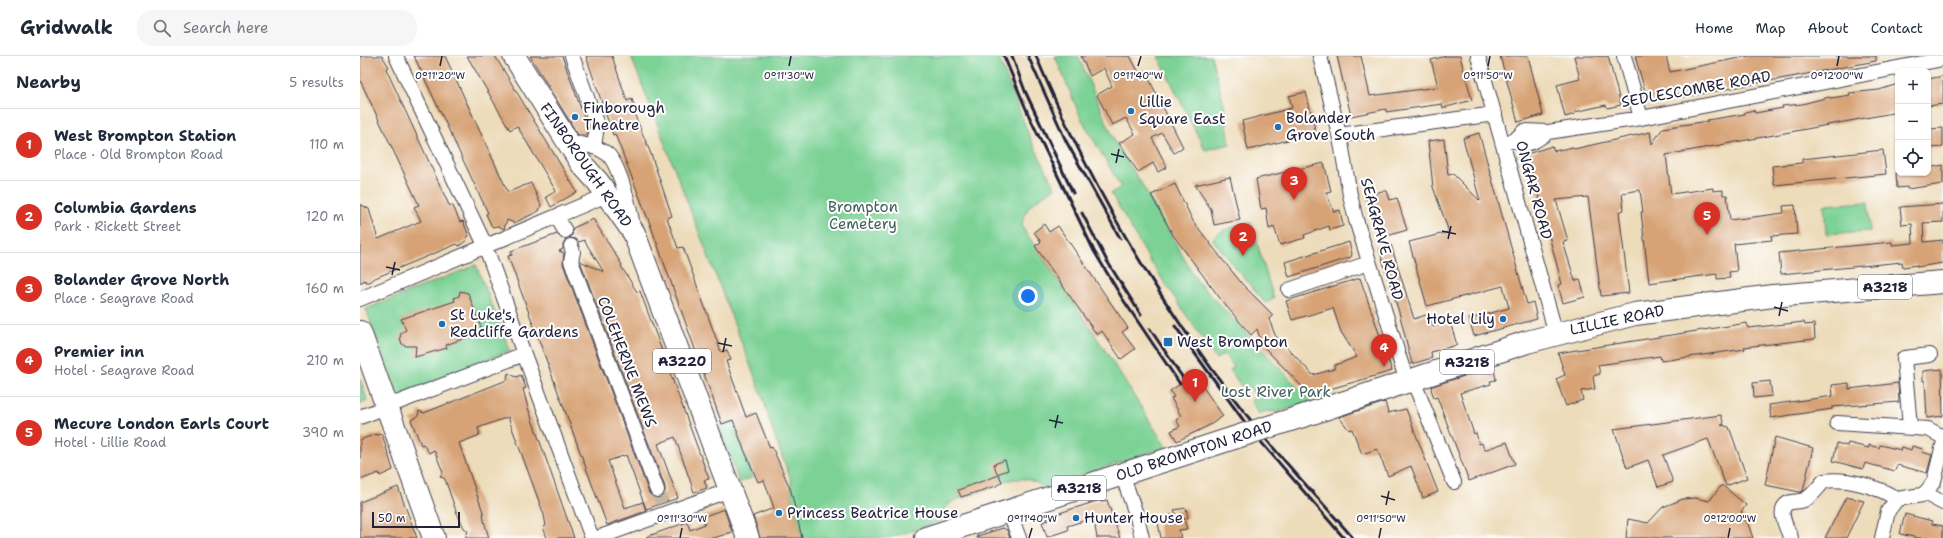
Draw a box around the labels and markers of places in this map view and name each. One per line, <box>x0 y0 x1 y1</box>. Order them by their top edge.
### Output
place label: Lillie Square East <box>1139 92 1225 129</box>
place label: Finborough Theatre <box>583 98 665 135</box>
marker: Lillie Square East <box>1126 106 1136 116</box>
place label: Bolander Grove South <box>1286 108 1376 145</box>
marker: Finborough Theatre <box>570 112 580 122</box>
marker: Bolander Grove South <box>1273 122 1283 132</box>
pin: 3 <box>1281 167 1307 200</box>
pin: 5 <box>1694 202 1720 235</box>
pin: 2 <box>1230 223 1256 256</box>
place label: St Luke's, Redcliffe Gardens <box>450 305 579 342</box>
place label: Hotel Lily <box>1426 309 1495 329</box>
marker: Hotel Lily <box>1498 314 1508 324</box>
marker: St Luke's, Redcliffe Gardens <box>437 319 447 329</box>
place label: West Brompton <box>1177 332 1288 352</box>
pin: 4 <box>1371 334 1397 367</box>
marker: West Brompton <box>1162 336 1174 348</box>
pin: 1 <box>1182 369 1208 402</box>
place label: Princess Beatrice House <box>787 503 959 523</box>
marker: Princess Beatrice House <box>774 508 784 518</box>
place label: Hunter House <box>1084 508 1183 528</box>
marker: Hunter House <box>1071 513 1081 523</box>

